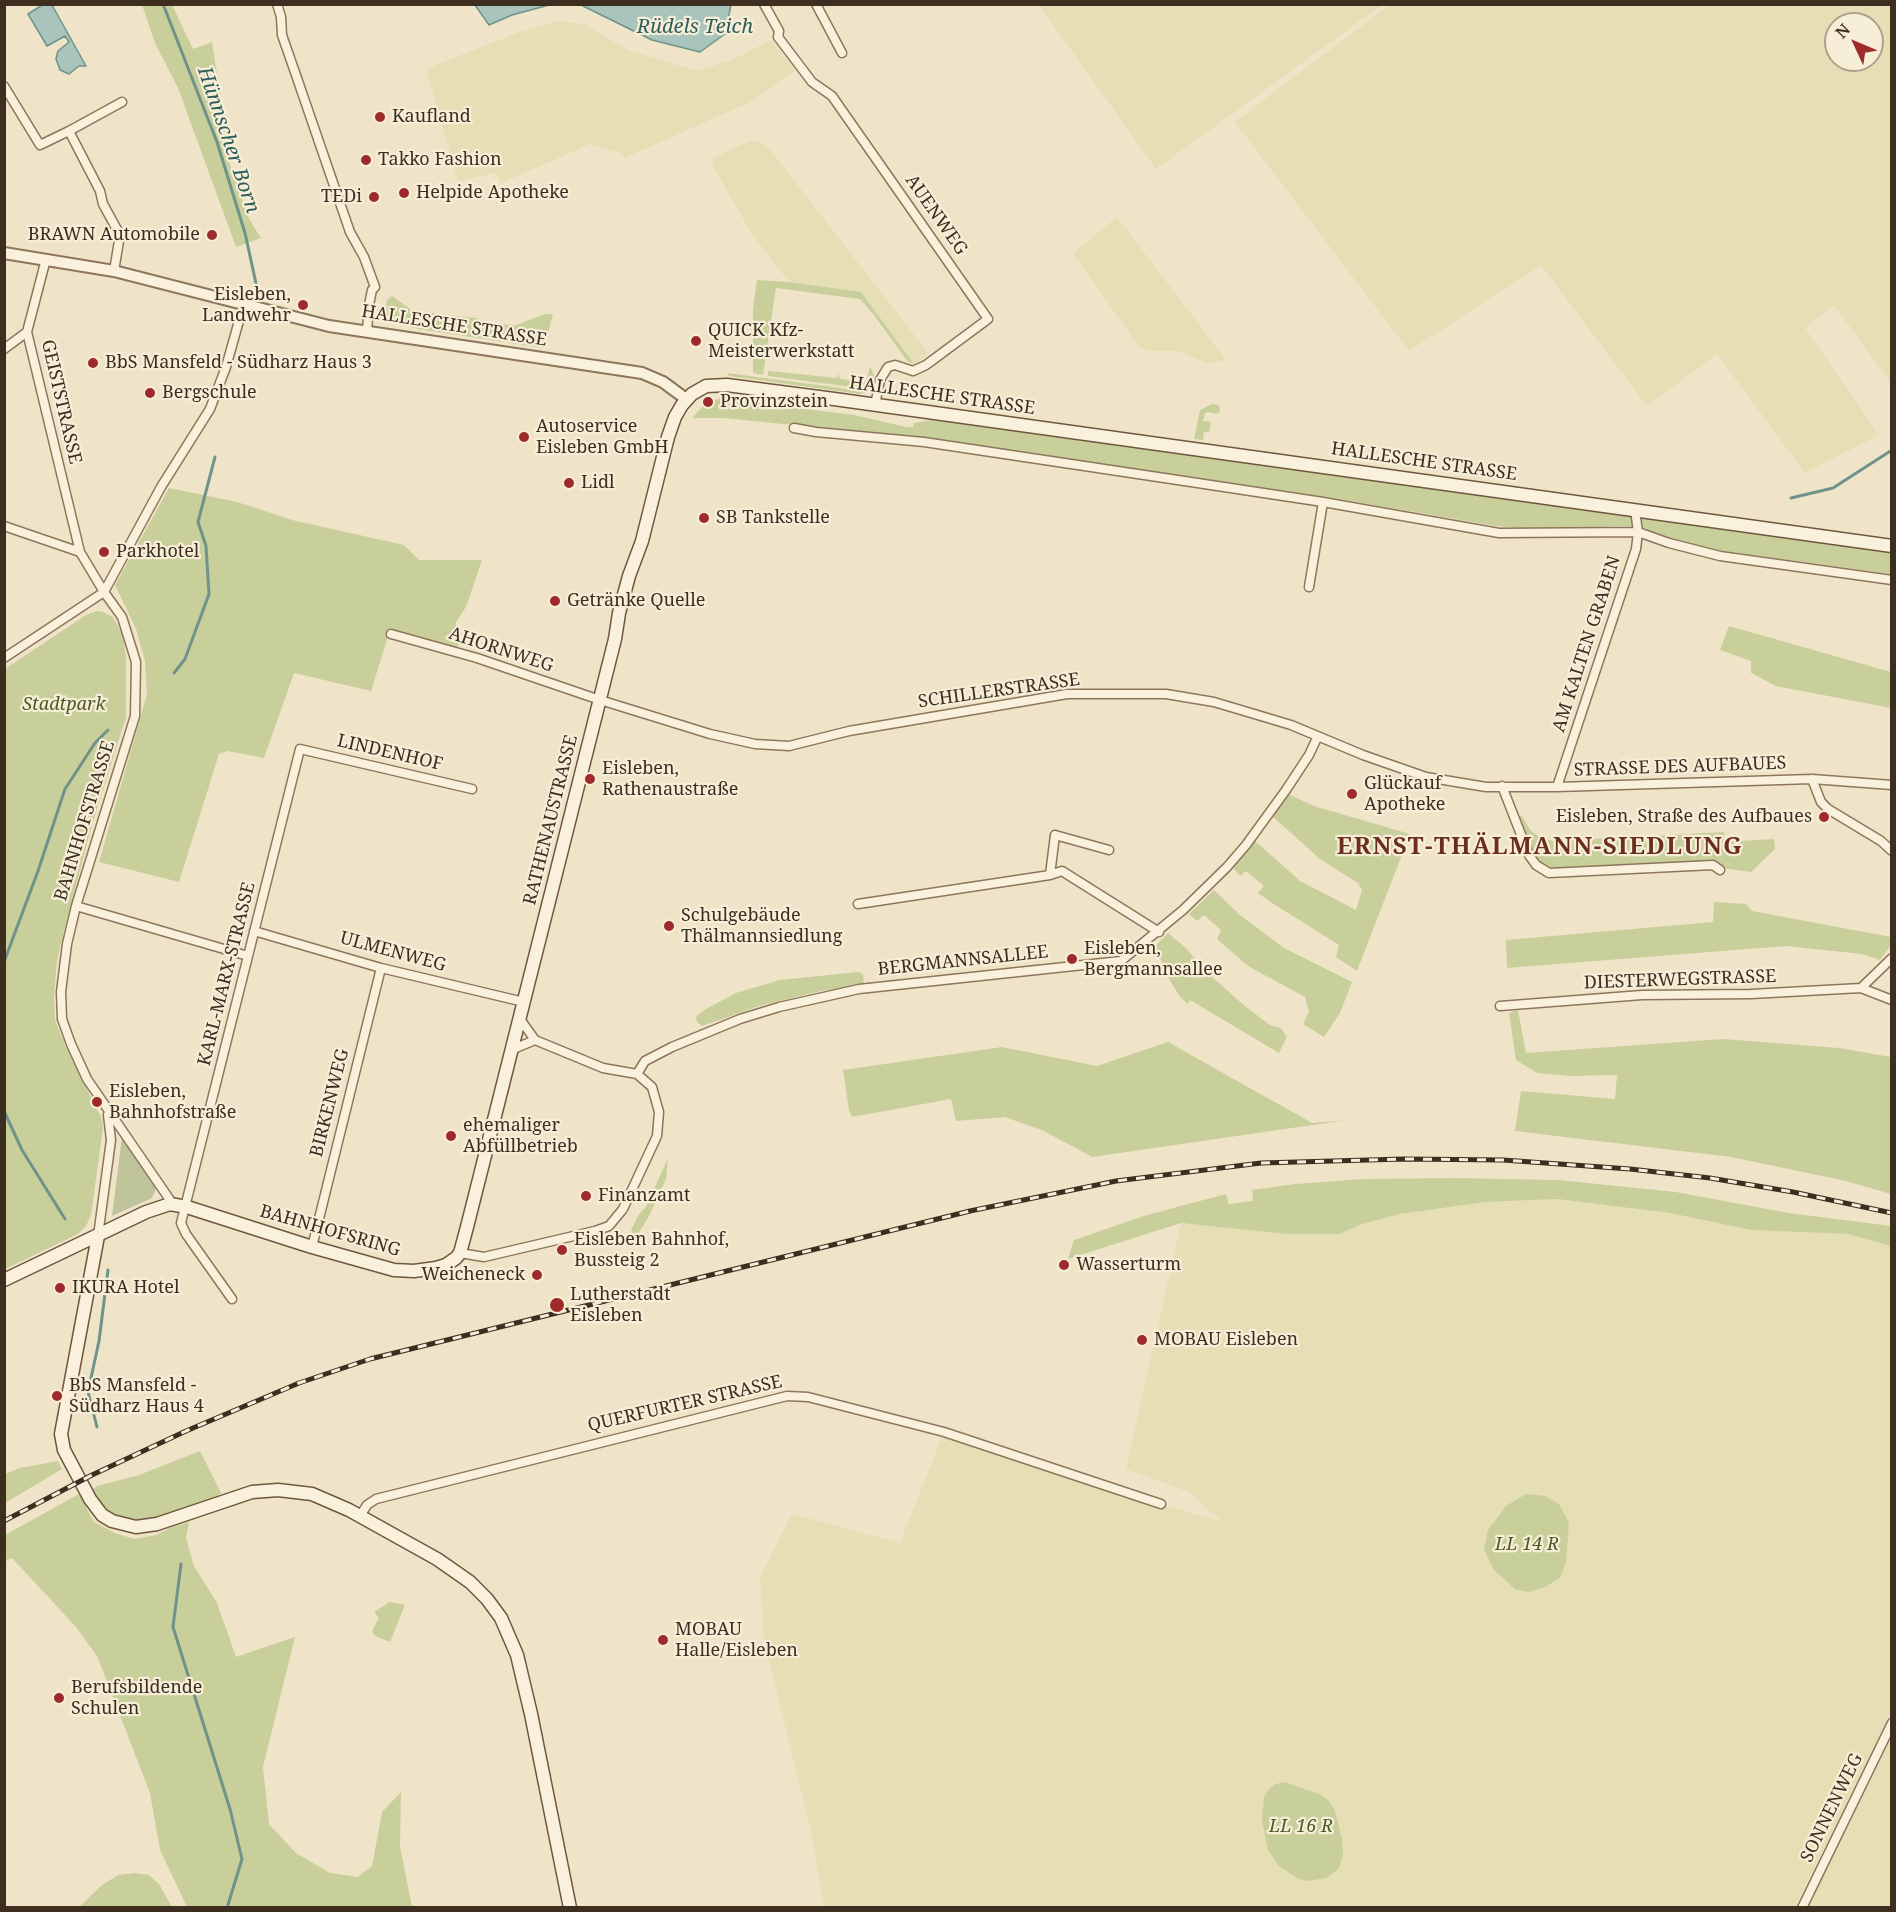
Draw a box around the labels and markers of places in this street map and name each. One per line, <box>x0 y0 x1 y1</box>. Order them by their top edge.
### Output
place label: Kaufland <box>392 106 471 128</box>
marker: Kaufland <box>373 110 387 124</box>
place label: Takko Fashion <box>378 149 502 171</box>
marker: Takko Fashion <box>359 153 373 167</box>
place label: Helpide Apotheke <box>416 182 569 204</box>
place label: TEDi <box>321 186 362 208</box>
marker: Helpide Apotheke <box>397 186 411 200</box>
marker: TEDi <box>367 190 381 204</box>
place label: BRAWN Automobile <box>28 224 200 246</box>
marker: BRAWN Automobile <box>205 228 219 242</box>
place label: Eisleben, Landwehr <box>202 284 291 326</box>
marker: Eisleben, Landwehr <box>296 298 310 312</box>
place label: QUICK Kfz- Meisterwerkstatt <box>708 320 854 362</box>
marker: QUICK Kfz- Meisterwerkstatt <box>689 334 703 348</box>
place label: BbS Mansfeld - Südharz Haus 3 <box>105 352 372 374</box>
marker: BbS Mansfeld - Südharz Haus 3 <box>86 356 100 370</box>
place label: Bergschule <box>162 382 257 404</box>
marker: Bergschule <box>143 386 157 400</box>
place label: Provinzstein <box>720 391 828 413</box>
marker: Provinzstein <box>701 395 715 409</box>
place label: Autoservice Eisleben GmbH <box>536 416 668 458</box>
marker: Autoservice Eisleben GmbH <box>517 430 531 444</box>
place label: Lidl <box>581 472 615 494</box>
marker: Lidl <box>562 476 576 490</box>
place label: SB Tankstelle <box>716 507 830 529</box>
marker: SB Tankstelle <box>697 511 711 525</box>
place label: Parkhotel <box>116 541 199 563</box>
marker: Parkhotel <box>97 545 111 559</box>
place label: Getränke Quelle <box>567 590 705 612</box>
marker: Getränke Quelle <box>548 594 562 608</box>
place label: Eisleben, Rathenaustraße <box>602 758 738 800</box>
marker: Eisleben, Rathenaustraße <box>583 772 597 786</box>
place label: Glückauf Apotheke <box>1364 773 1445 816</box>
marker: Glückauf Apotheke <box>1345 787 1359 801</box>
place label: Eisleben, Straße des Aufbaues <box>1556 806 1812 828</box>
marker: Eisleben, Straße des Aufbaues <box>1817 810 1831 824</box>
place label: Schulgebäude Thälmannsiedlung <box>681 905 842 948</box>
marker: Schulgebäude Thälmannsiedlung <box>662 919 676 933</box>
place label: Eisleben, Bergmannsallee <box>1084 938 1223 980</box>
marker: Eisleben, Bergmannsallee <box>1065 952 1079 966</box>
place label: Eisleben, Bahnhofstraße <box>109 1081 236 1124</box>
marker: Eisleben, Bahnhofstraße <box>90 1095 104 1109</box>
place label: ehemaliger Abfüllbetrieb <box>463 1115 578 1158</box>
marker: ehemaliger Abfüllbetrieb <box>444 1129 458 1143</box>
place label: Finanzamt <box>598 1185 690 1207</box>
marker: Finanzamt <box>579 1189 593 1203</box>
place label: Eisleben Bahnhof, Bussteig 2 <box>574 1229 729 1272</box>
marker: Eisleben Bahnhof, Bussteig 2 <box>555 1243 569 1257</box>
place label: Wasserturm <box>1076 1254 1181 1276</box>
marker: Wasserturm <box>1057 1258 1071 1272</box>
place label: Weicheneck <box>421 1264 525 1286</box>
marker: Weicheneck <box>530 1268 544 1282</box>
place label: IKURA Hotel <box>72 1277 179 1299</box>
marker: IKURA Hotel <box>53 1281 67 1295</box>
place label: Lutherstadt Eisleben <box>570 1284 670 1326</box>
marker: Lutherstadt Eisleben <box>548 1296 566 1314</box>
place label: MOBAU Eisleben <box>1154 1329 1298 1351</box>
marker: MOBAU Eisleben <box>1135 1333 1149 1347</box>
place label: BbS Mansfeld - Südharz Haus 4 <box>69 1375 204 1418</box>
marker: BbS Mansfeld - Südharz Haus 4 <box>50 1389 64 1403</box>
place label: MOBAU Halle/Eisleben <box>675 1619 798 1662</box>
marker: MOBAU Halle/Eisleben <box>656 1633 670 1647</box>
place label: Berufsbildende Schulen <box>71 1677 202 1720</box>
marker: Berufsbildende Schulen <box>52 1691 66 1705</box>

